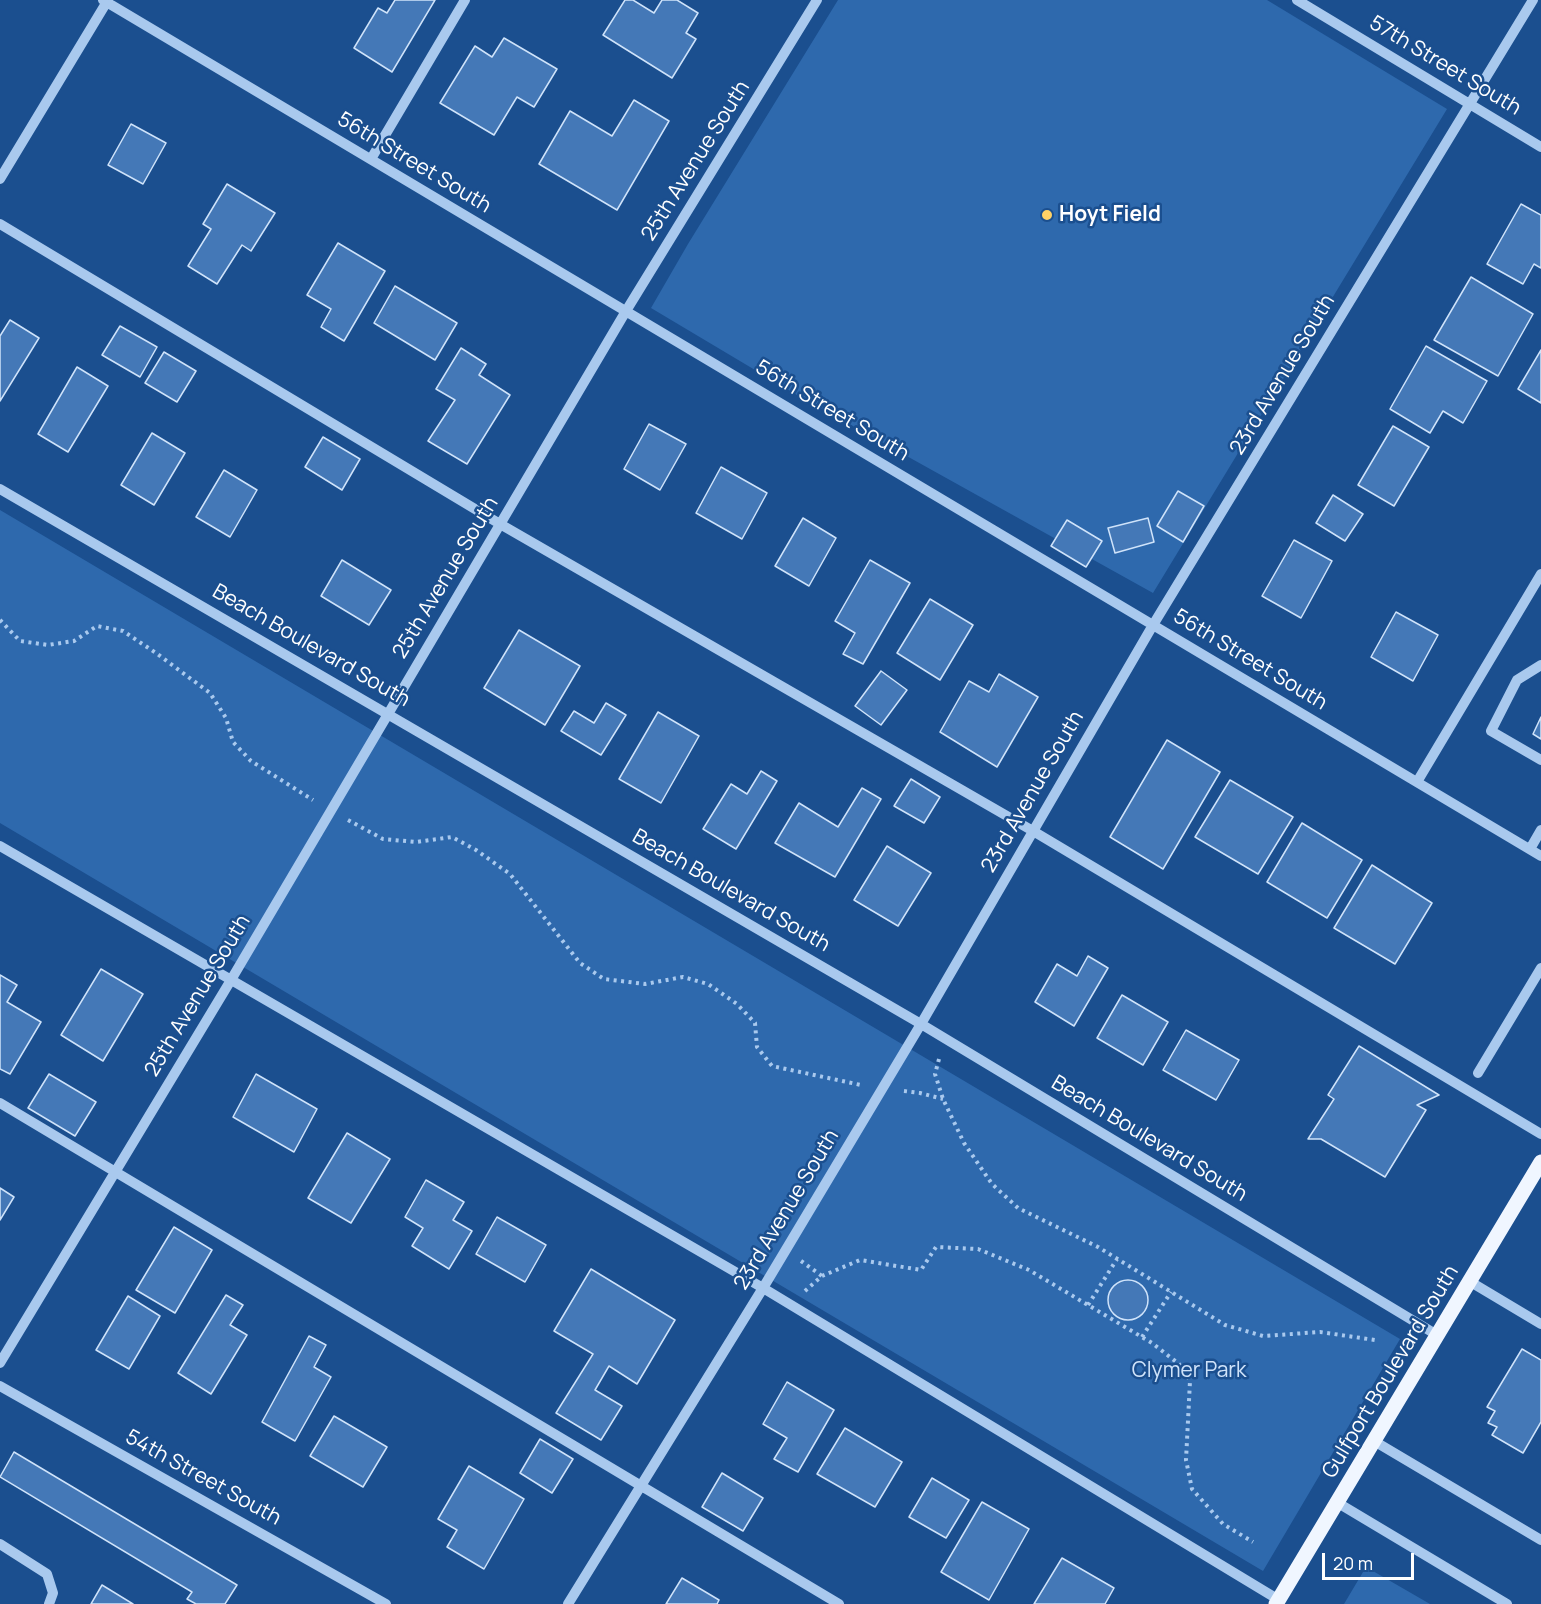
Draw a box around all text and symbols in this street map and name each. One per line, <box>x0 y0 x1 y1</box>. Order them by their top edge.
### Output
street label: 57th Street South <box>1365 11 1525 121</box>
street label: 25th Avenue South <box>637 76 755 246</box>
street label: 56th Street South <box>333 107 495 219</box>
place label: Hoyt Field <box>1059 202 1161 228</box>
marker: Hoyt Field <box>1040 208 1054 222</box>
street label: 23rd Avenue South <box>1225 290 1341 460</box>
street label: 56th Street South <box>751 355 913 467</box>
street label: 25th Avenue South <box>388 493 504 663</box>
street label: Beach Boulevard South <box>208 579 414 713</box>
street label: 56th Street South <box>1169 604 1331 716</box>
street label: 23rd Avenue South <box>976 707 1090 877</box>
street label: Beach Boulevard South <box>628 824 834 958</box>
street label: 25th Avenue South <box>140 911 256 1081</box>
street label: Beach Boulevard South <box>1047 1071 1251 1207</box>
street label: 23rd Avenue South <box>729 1125 845 1295</box>
street label: Gulfport Boulevard South <box>1317 1261 1465 1483</box>
park label: Clymer Park <box>1132 1358 1246 1384</box>
street label: 54th Street South <box>121 1425 285 1531</box>
scale bar <box>1325 1541 1416 1579</box>
text: 20 m <box>1333 1551 1373 1575</box>

